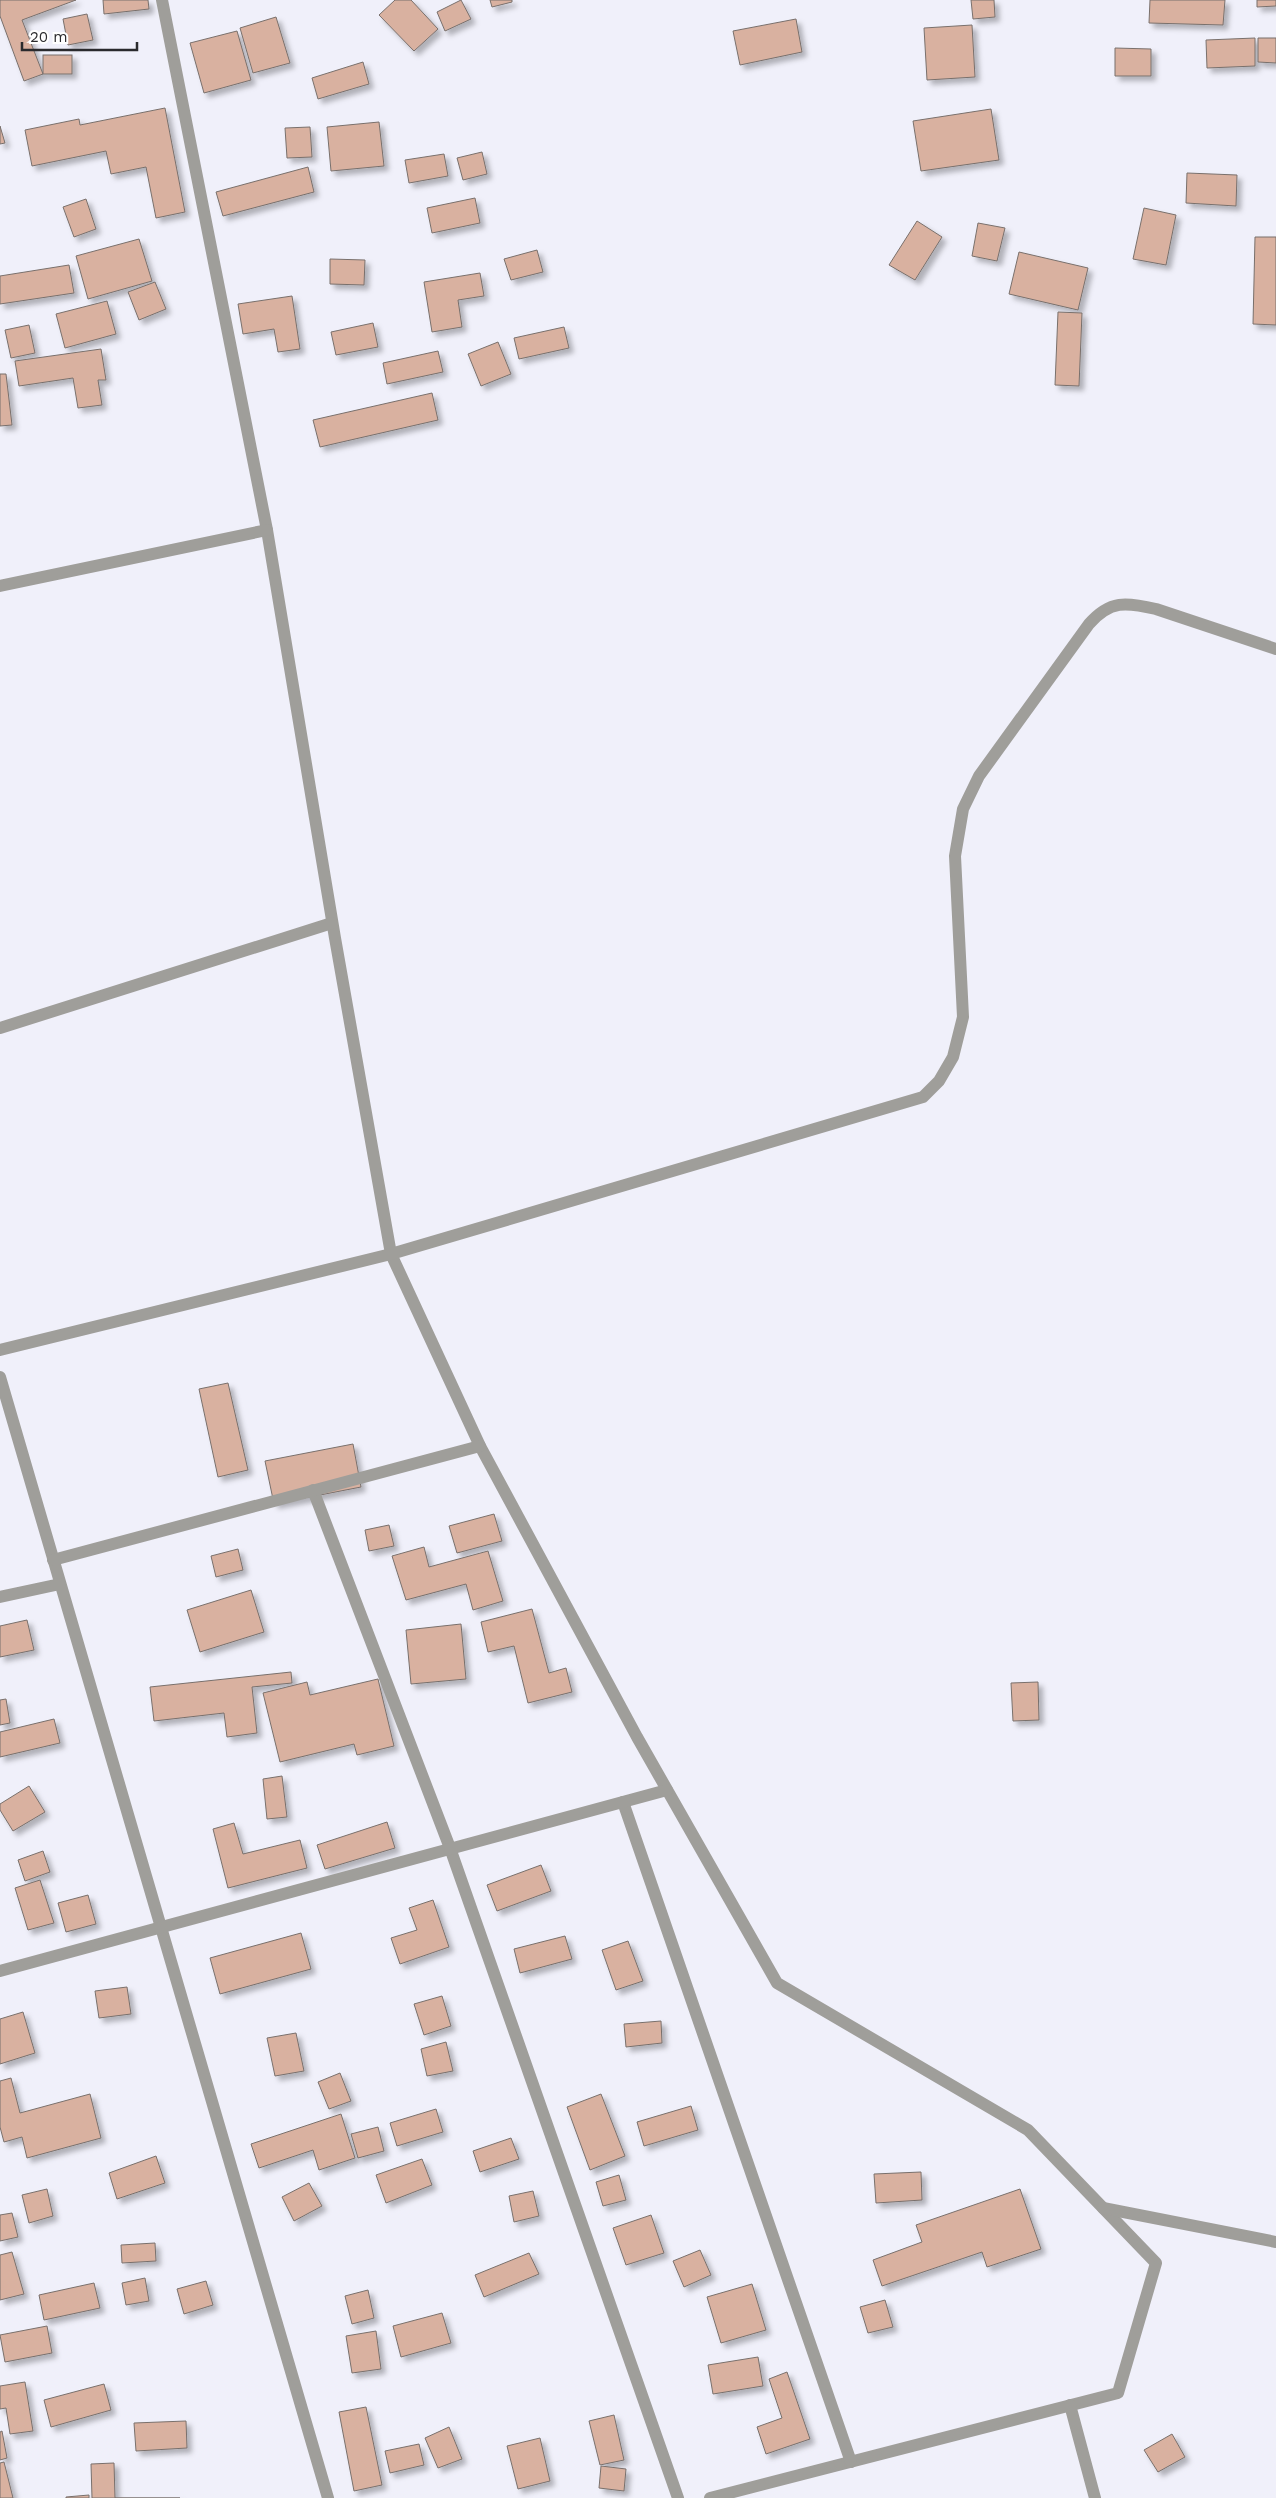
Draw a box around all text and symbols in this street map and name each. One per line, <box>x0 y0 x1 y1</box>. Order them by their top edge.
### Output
scale bar <box>22 20 138 52</box>
text: 20 m <box>30 28 68 46</box>

